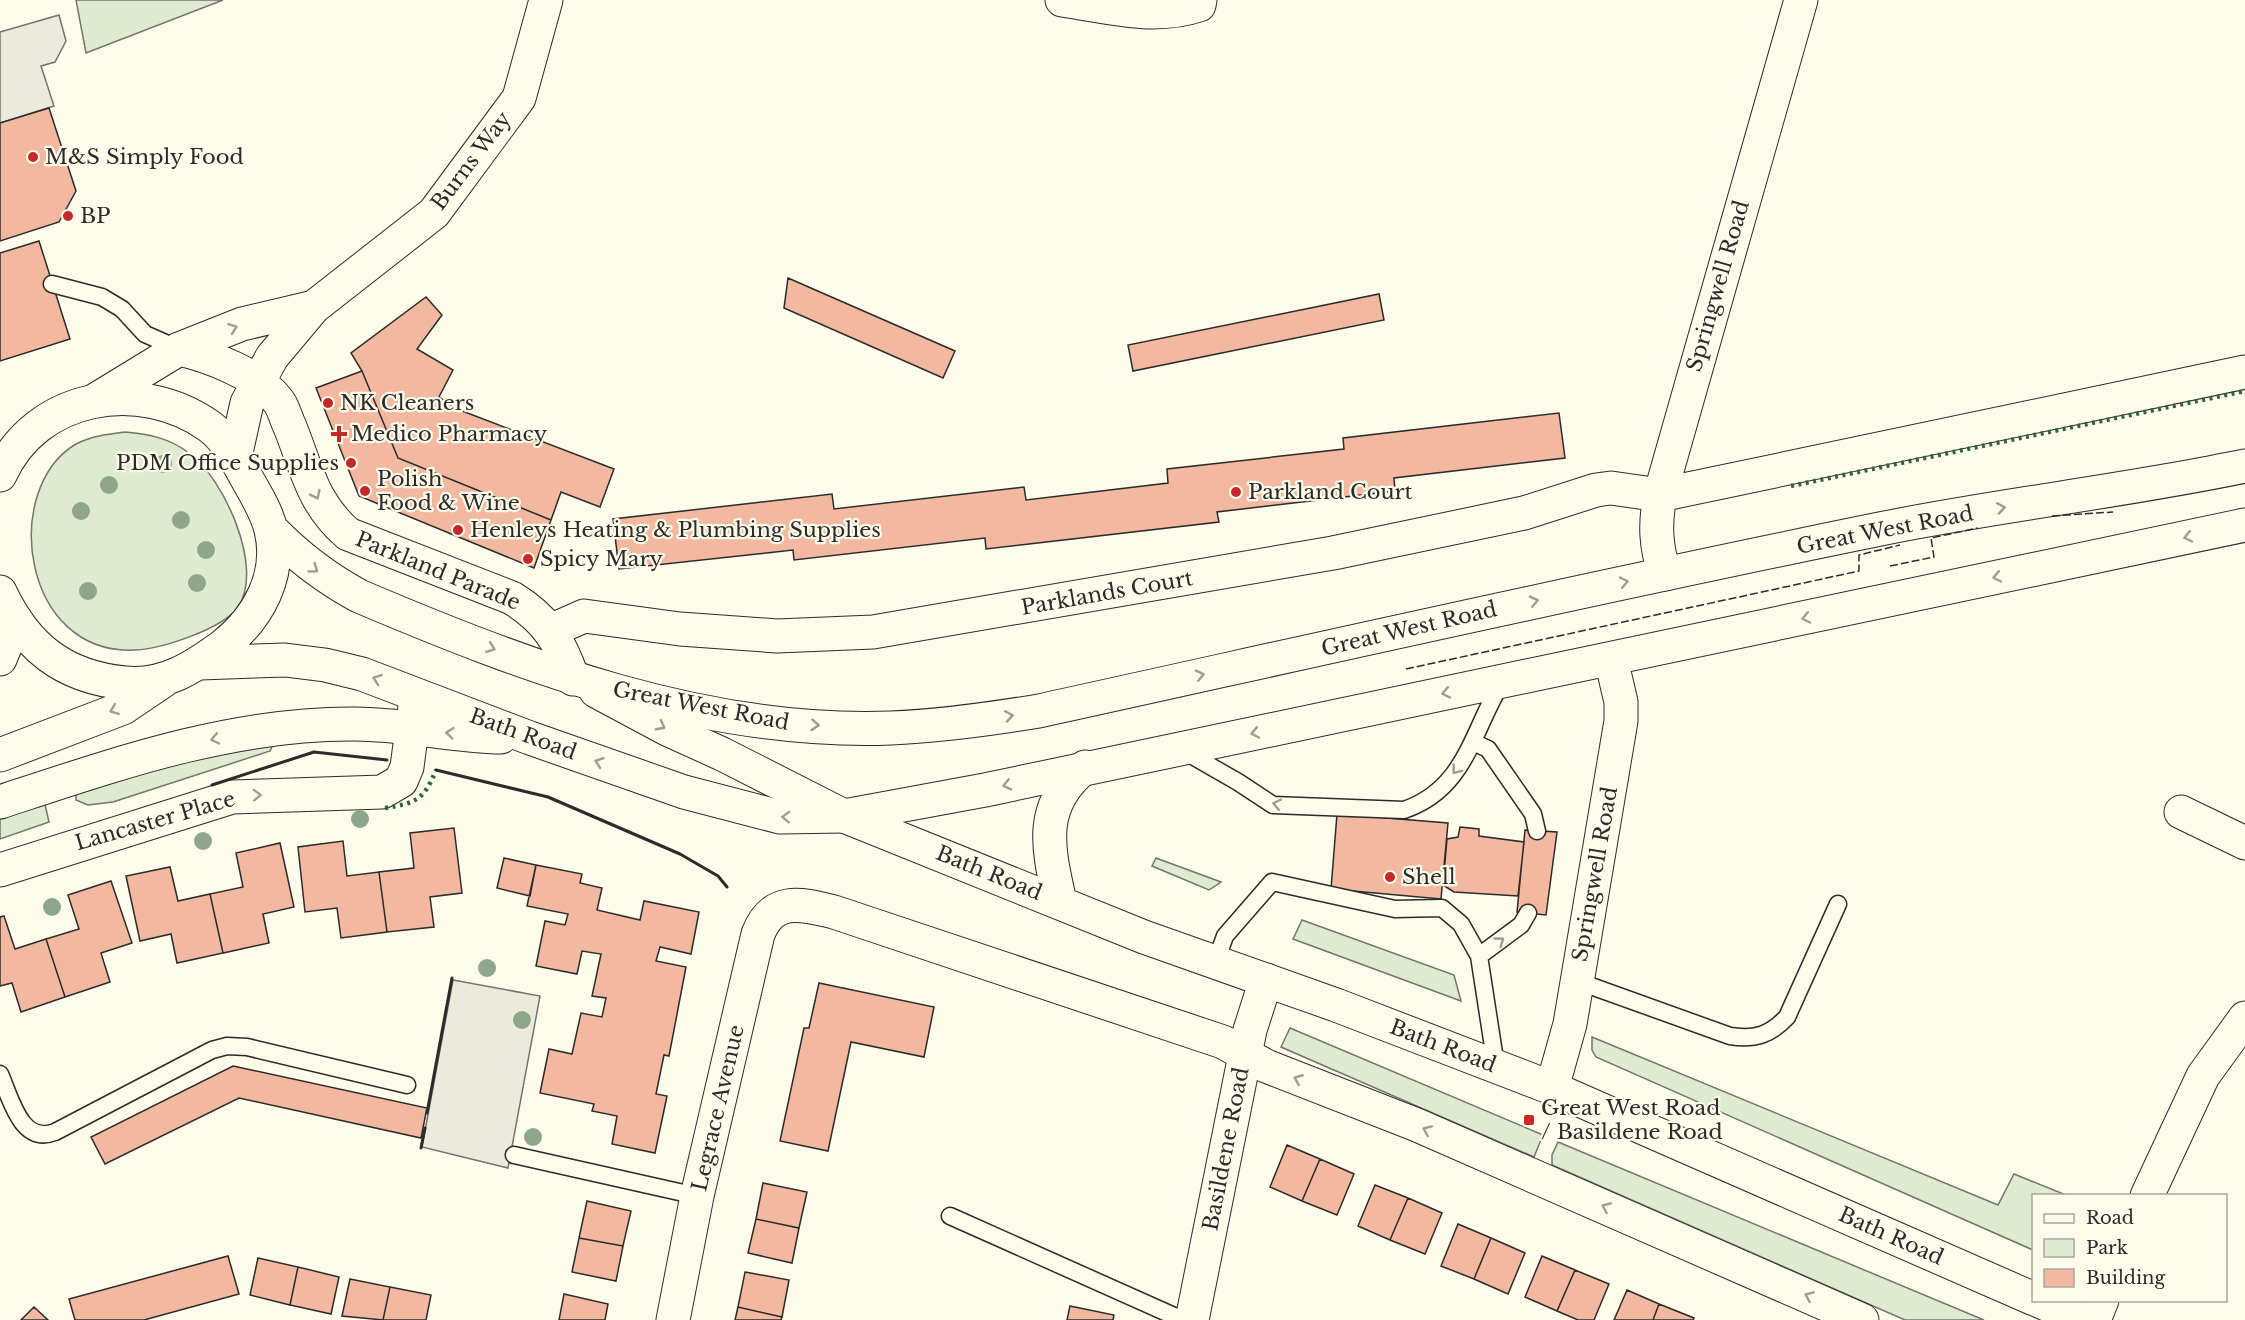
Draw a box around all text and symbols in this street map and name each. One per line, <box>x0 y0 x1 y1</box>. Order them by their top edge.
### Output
street label: Burns Way <box>425 106 517 215</box>
place label: M&S Simply Food <box>45 144 244 170</box>
marker: M&S Simply Food <box>26 150 40 164</box>
street label: Springwell Road <box>1681 197 1755 375</box>
place label: BP <box>80 203 110 229</box>
marker: BP <box>61 209 75 223</box>
one-way arrow <box>228 322 238 335</box>
place label: NK Cleaners <box>340 390 474 416</box>
marker: NK Cleaners <box>321 396 335 410</box>
place label: Medico Pharmacy <box>351 421 548 447</box>
marker: Medico Pharmacy <box>332 427 346 441</box>
place label: PDM Office Supplies <box>116 450 339 476</box>
marker: PDM Office Supplies <box>344 456 358 470</box>
place label: Polish Food & Wine <box>377 466 520 516</box>
place label: Parkland Court <box>1248 479 1413 505</box>
marker: Polish Food & Wine <box>358 484 372 498</box>
marker: Parkland Court <box>1229 485 1243 499</box>
one-way arrow <box>309 488 321 499</box>
street label: Great West Road <box>1794 500 1976 560</box>
one-way arrow <box>1996 503 2006 515</box>
place label: Henleys Heating & Plumbing Supplies <box>470 517 881 543</box>
marker: Henleys Heating & Plumbing Supplies <box>451 523 465 537</box>
street label: Parkland Parade <box>352 526 524 616</box>
one-way arrow <box>2183 530 2193 543</box>
place label: Spicy Mary <box>540 546 663 572</box>
marker: Spicy Mary <box>521 552 535 566</box>
one-way arrow <box>307 562 318 573</box>
street label: Parklands Court <box>1019 565 1195 621</box>
one-way arrow <box>1992 570 2002 583</box>
one-way arrow <box>1619 576 1629 589</box>
one-way arrow <box>1529 595 1539 608</box>
street label: Great West Road <box>1319 596 1499 662</box>
one-way arrow <box>1801 611 1811 624</box>
one-way arrow <box>485 641 496 653</box>
one-way arrow <box>1195 670 1205 683</box>
one-way arrow <box>372 674 383 687</box>
street label: Great West Road <box>610 676 792 736</box>
one-way arrow <box>1441 686 1451 699</box>
one-way arrow <box>110 703 120 716</box>
street label: Bath Road <box>466 703 580 765</box>
one-way arrow <box>1004 710 1014 723</box>
one-way arrow <box>655 719 666 731</box>
one-way arrow <box>811 719 820 732</box>
one-way arrow <box>1250 725 1260 738</box>
one-way arrow <box>446 727 455 740</box>
one-way arrow <box>210 732 220 745</box>
one-way arrow <box>594 756 605 769</box>
one-way arrow <box>1453 763 1464 774</box>
one-way arrow <box>1003 777 1013 790</box>
street label: Springwell Road <box>1567 785 1623 963</box>
street label: Lancaster Place <box>72 786 238 856</box>
one-way arrow <box>252 788 261 801</box>
one-way arrow <box>1272 798 1282 811</box>
one-way arrow <box>781 810 790 823</box>
street label: Bath Road <box>932 840 1046 906</box>
place label: Shell <box>1402 864 1456 890</box>
marker: Shell <box>1383 870 1397 884</box>
one-way arrow <box>1494 937 1505 948</box>
street label: Bath Road <box>1386 1014 1500 1078</box>
street label: Legrace Avenue <box>686 1022 750 1194</box>
street label: Basildene Road <box>1197 1065 1255 1233</box>
one-way arrow <box>1293 1073 1303 1086</box>
place label: Great West Road / Basildene Road <box>1541 1095 1723 1145</box>
marker: Great West Road / Basildene Road <box>1522 1113 1536 1127</box>
one-way arrow <box>1422 1125 1433 1137</box>
legend <box>2032 1194 2227 1302</box>
street label: Bath Road <box>1835 1201 1947 1271</box>
one-way arrow <box>1601 1202 1612 1214</box>
text: Road <box>2086 1207 2134 1229</box>
text: Park <box>2086 1237 2128 1259</box>
text: Building <box>2086 1267 2165 1289</box>
one-way arrow <box>1804 1292 1815 1304</box>

